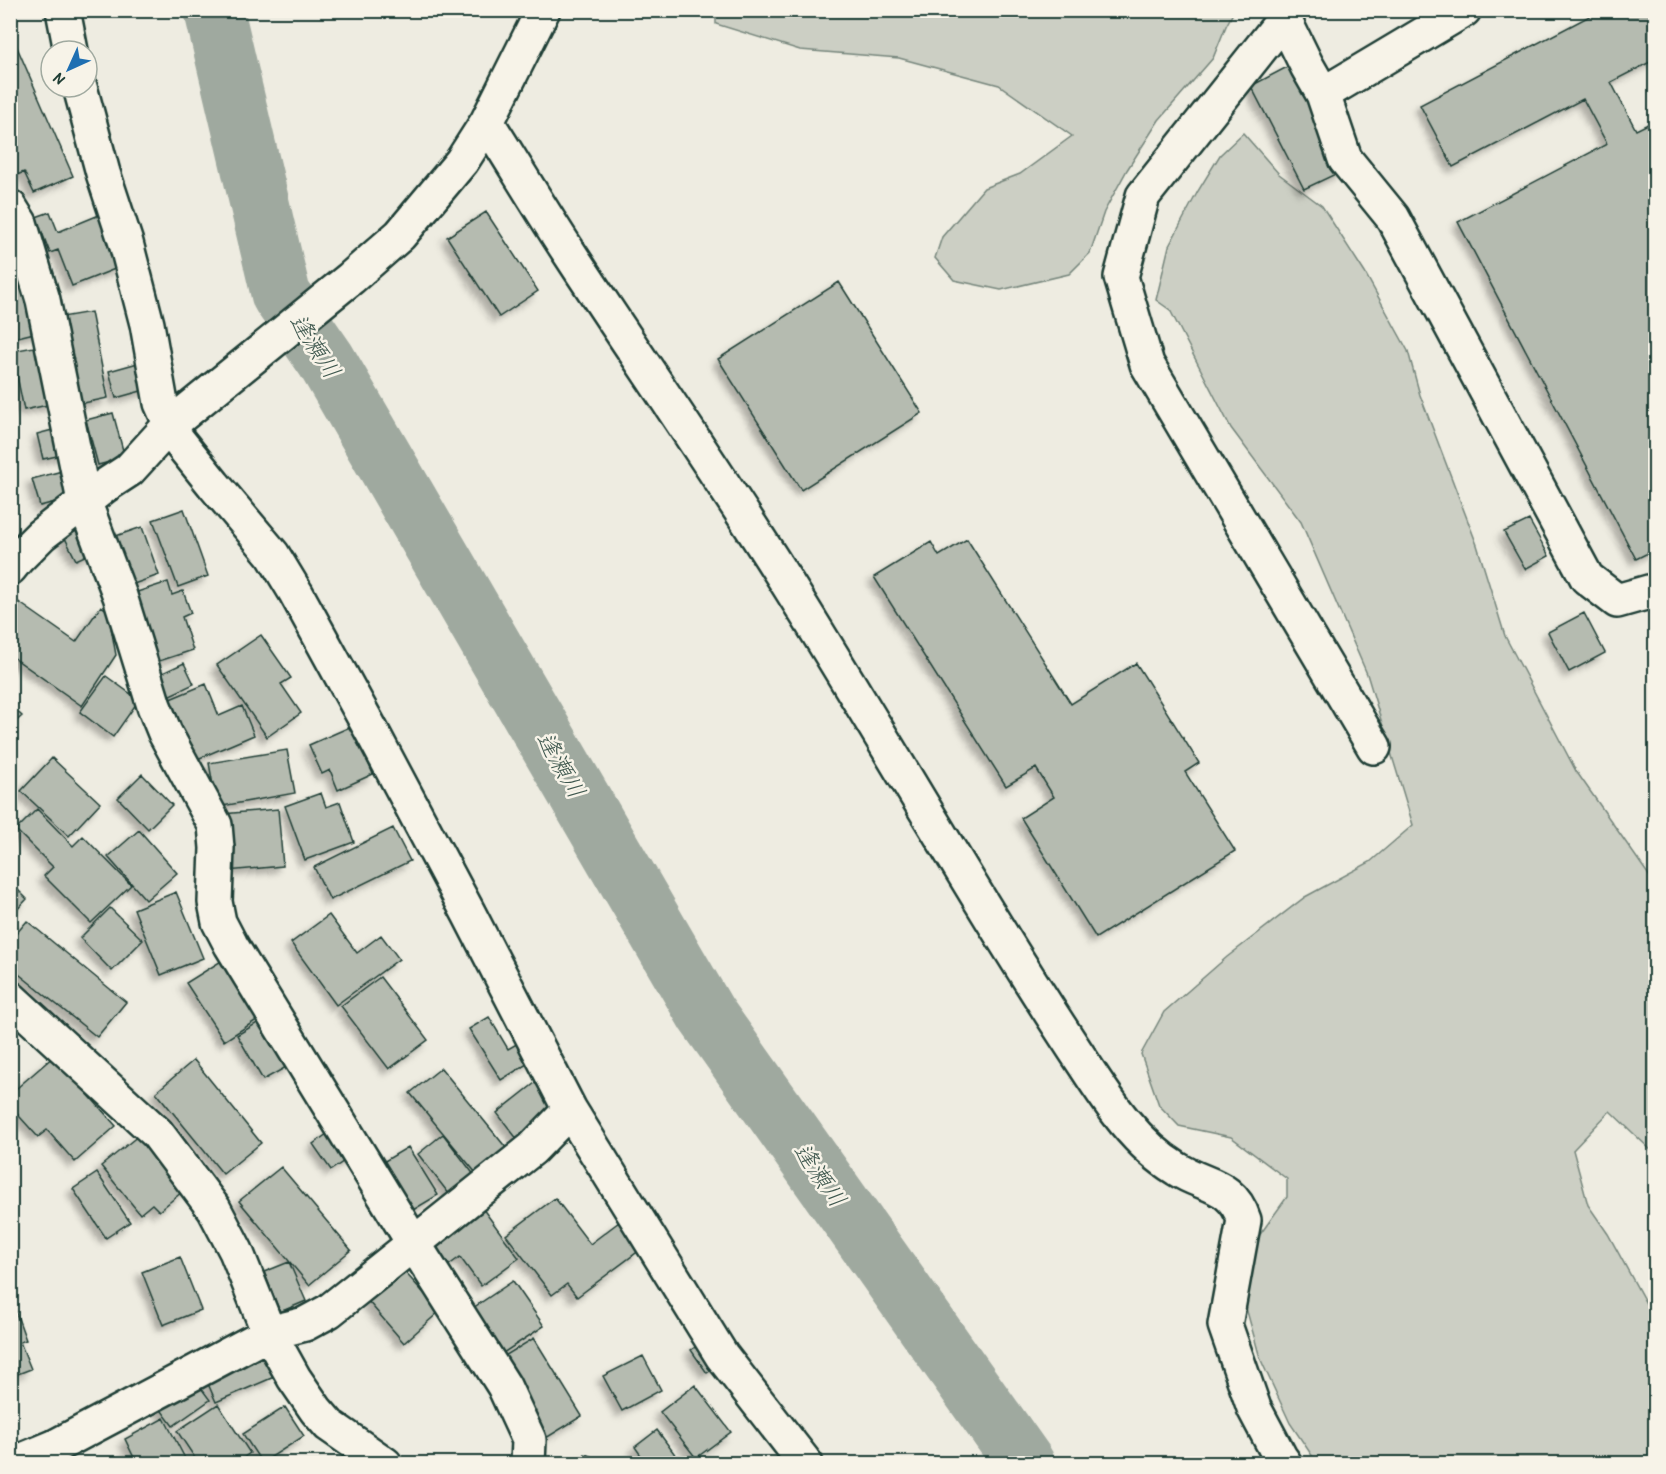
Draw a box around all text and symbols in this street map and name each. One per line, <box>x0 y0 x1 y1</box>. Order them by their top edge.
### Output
north arrow <box>39 39 99 99</box>
text: N <box>47 68 69 90</box>
water label: 逢瀬川 <box>283 307 349 384</box>
water label: 逢瀬川 <box>530 725 594 804</box>
water label: 逢瀬川 <box>787 1136 855 1213</box>

